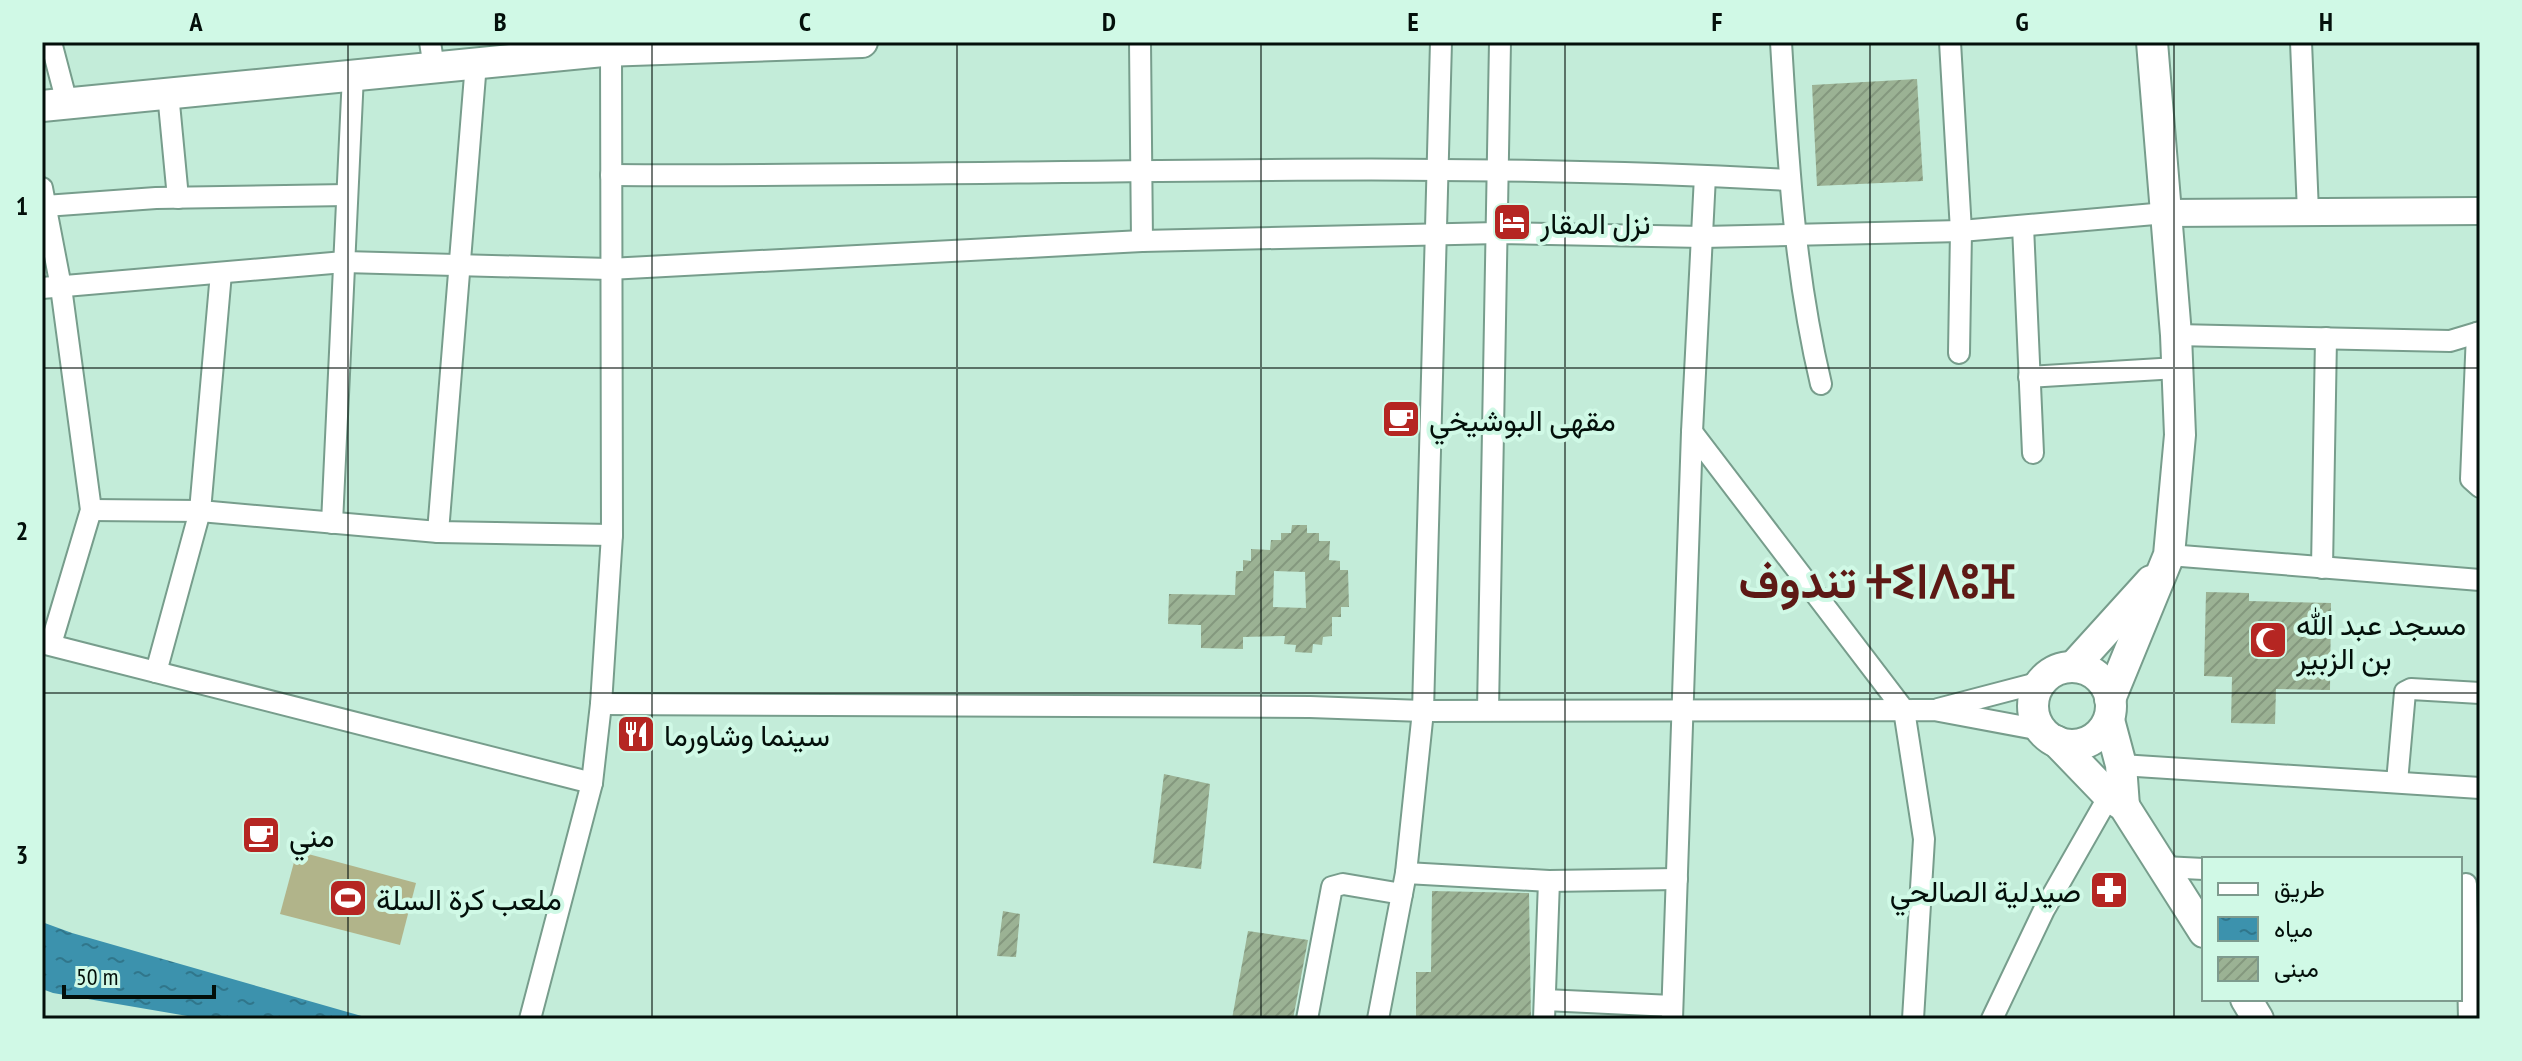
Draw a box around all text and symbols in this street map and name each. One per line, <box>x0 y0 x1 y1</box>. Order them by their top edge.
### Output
text: A <box>188 5 203 38</box>
text: B <box>494 5 507 38</box>
text: C <box>799 5 811 38</box>
text: D <box>1102 5 1116 38</box>
text: E <box>1407 5 1419 38</box>
text: F <box>1712 5 1723 38</box>
text: G <box>2015 5 2029 38</box>
text: H <box>2319 5 2333 38</box>
text: 1 <box>16 189 28 222</box>
hotel icon: نزل المقار <box>1491 201 1533 243</box>
place label: نزل المقار <box>1539 203 1651 242</box>
cafe icon: مقهى البوشيخي <box>1380 398 1422 440</box>
place label: مقهى البوشيخي <box>1429 400 1616 445</box>
text: 2 <box>16 514 28 547</box>
district label: تندوف ⵜⵉⵏⴷⵓⴼ <box>1738 551 2016 611</box>
place label: مسجد عبد الله بن الزبير <box>2295 604 2466 677</box>
mosque icon: مسجد عبد الله بن الزبير <box>2247 619 2289 661</box>
restaurant icon: سينما وشاورما <box>615 713 657 755</box>
place label: سينما وشاورما <box>664 715 830 754</box>
cafe icon: مني <box>240 814 282 856</box>
place label: مني <box>289 816 335 861</box>
text: 3 <box>16 838 28 871</box>
legend <box>2202 857 2462 1001</box>
pharmacy icon: صيدلية الصالحي <box>2088 869 2130 911</box>
place label: صيدلية الصالحي <box>1890 871 2081 916</box>
text: طريق <box>2274 873 2325 904</box>
sports icon: ملعب كرة السلة <box>327 877 369 919</box>
place label: ملعب كرة السلة <box>376 879 562 918</box>
text: مياه <box>2274 913 2313 944</box>
scale bar <box>64 949 214 999</box>
text: مبنى <box>2274 953 2319 984</box>
text: 50 m <box>76 961 118 992</box>

